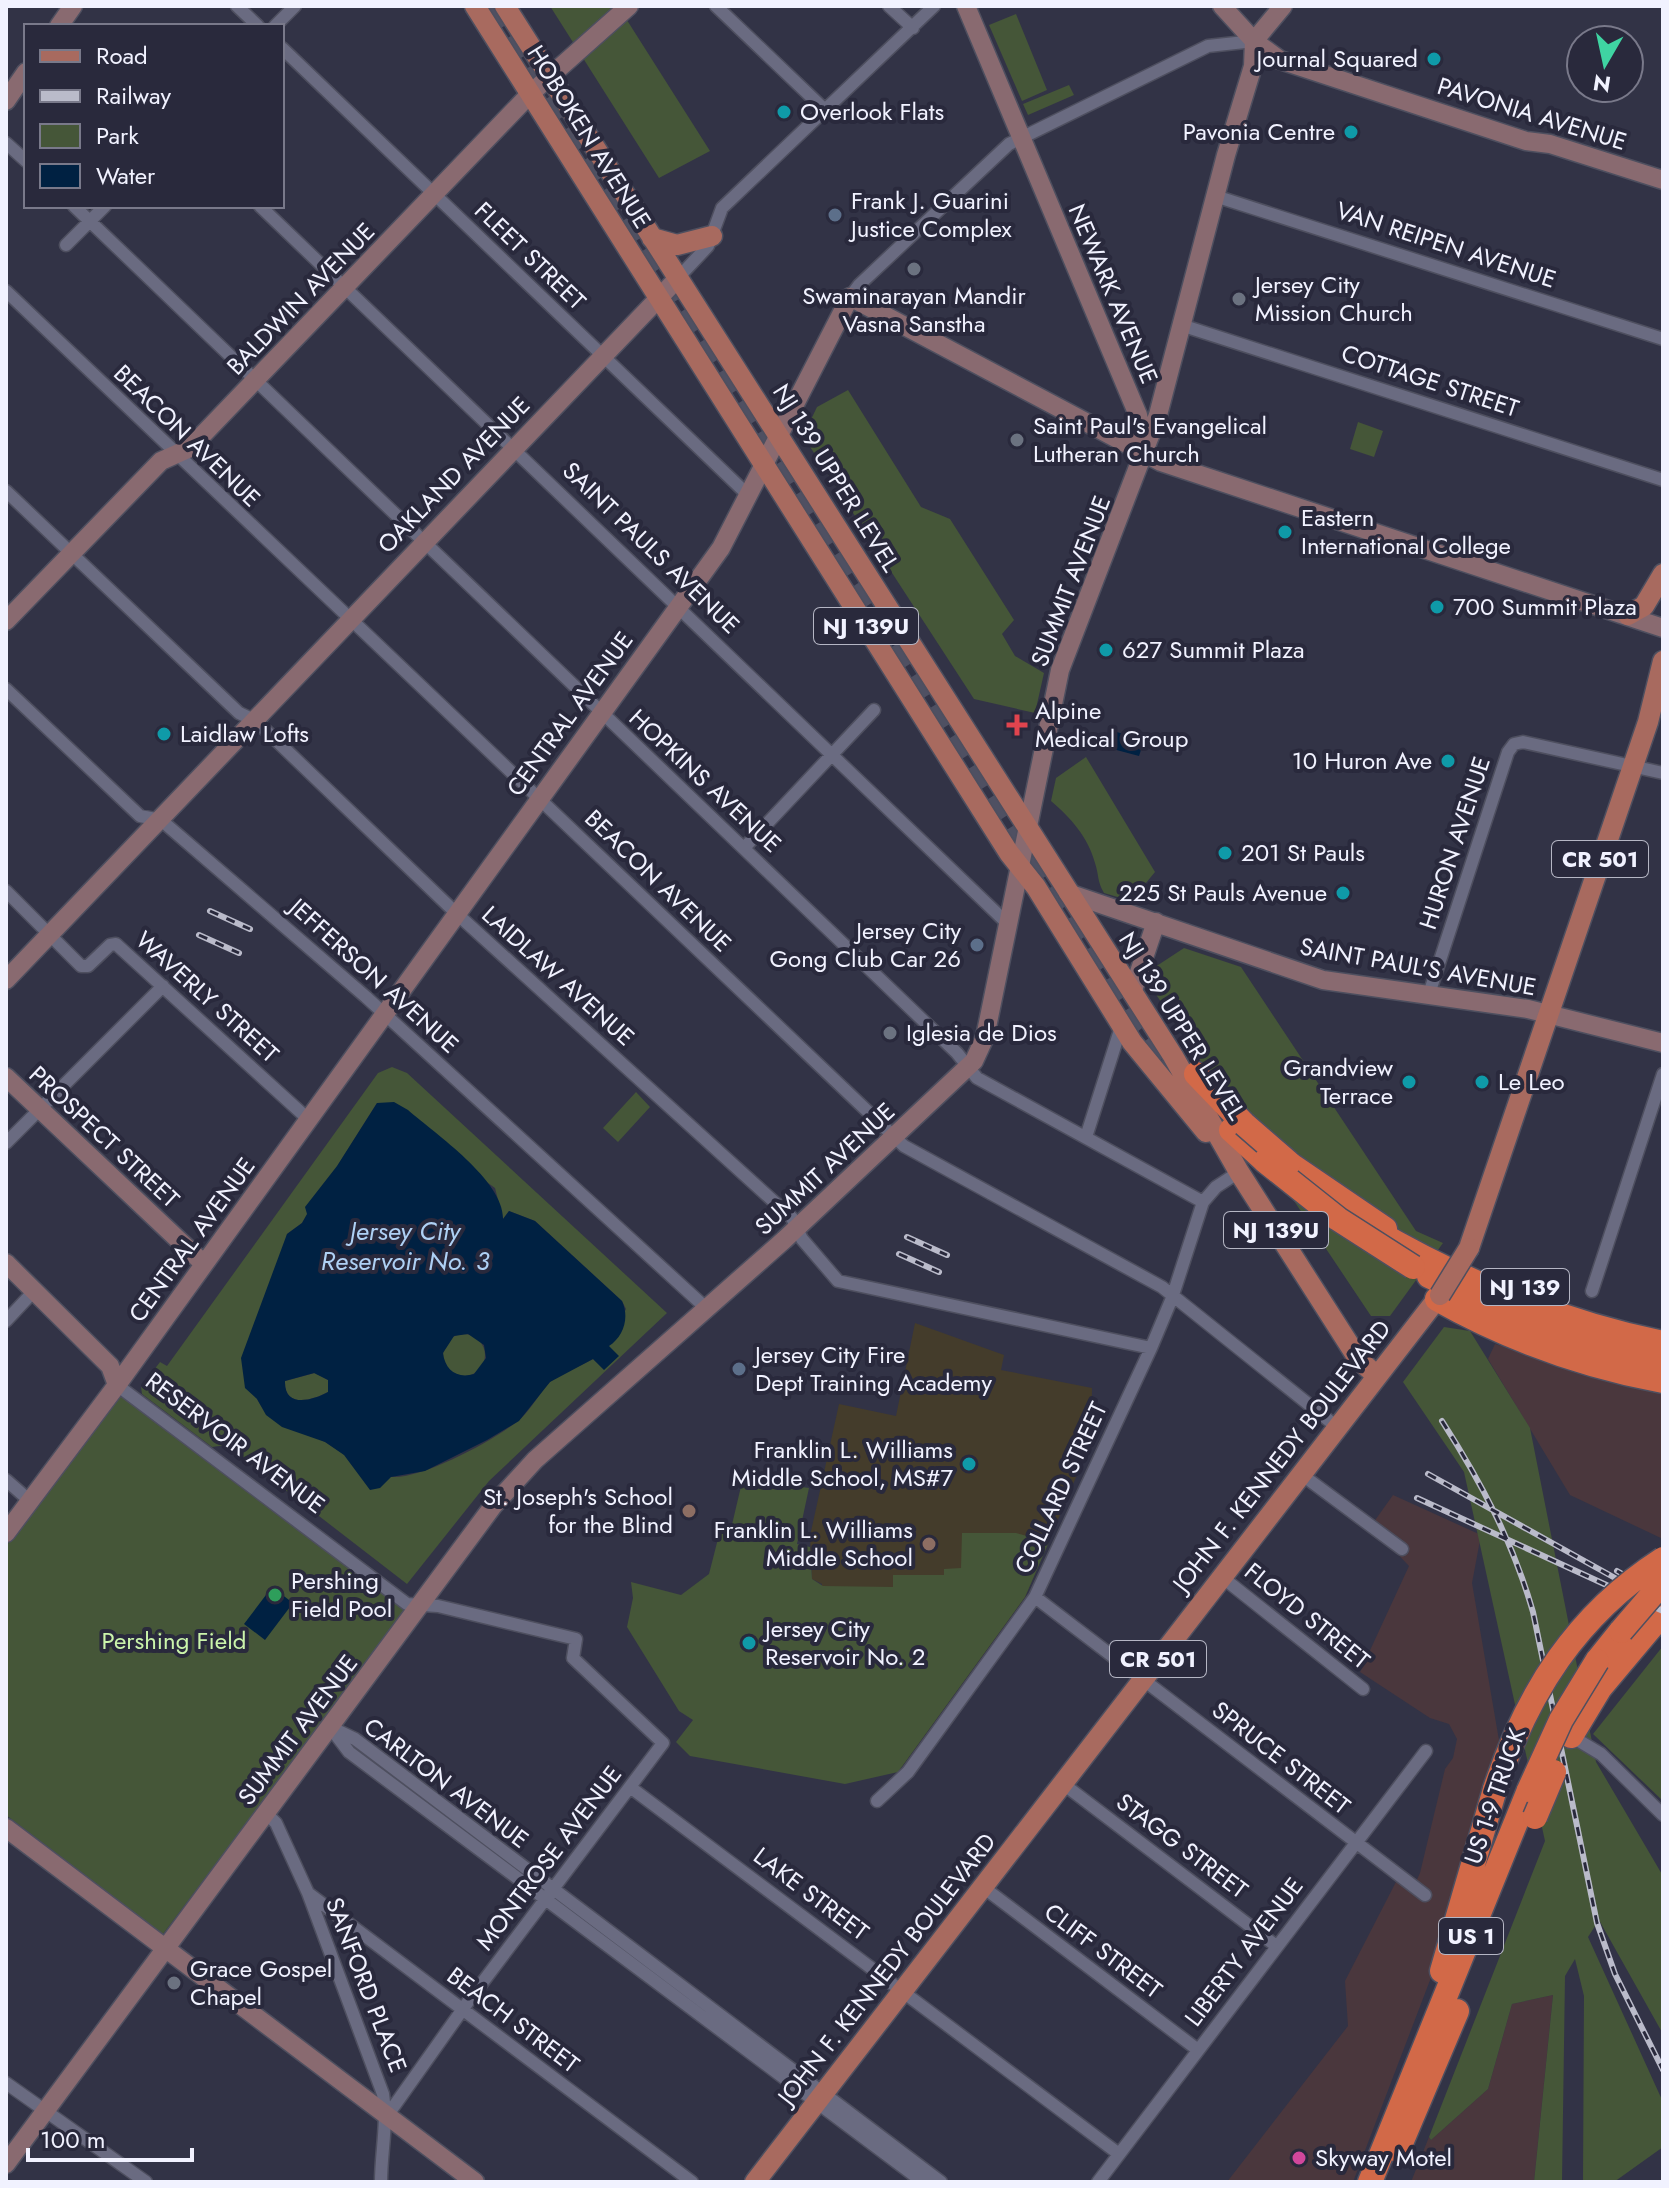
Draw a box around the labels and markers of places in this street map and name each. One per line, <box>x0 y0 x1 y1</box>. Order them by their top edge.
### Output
place label: Journal Squared <box>1254 41 1418 76</box>
marker: Journal Squared <box>1425 50 1443 68</box>
place label: Overlook Flats <box>800 94 944 129</box>
marker: Overlook Flats <box>775 103 793 121</box>
place label: Pavonia Centre <box>1183 114 1335 149</box>
marker: Pavonia Centre <box>1342 123 1360 141</box>
place label: Frank J. Guarini Justice Complex <box>848 183 1013 246</box>
marker: Frank J. Guarini Justice Complex <box>826 206 844 224</box>
marker: Swaminarayan Mandir Vasna Sanstha <box>905 260 923 278</box>
place label: Jersey City Mission Church <box>1252 267 1413 330</box>
place label: Swaminarayan Mandir Vasna Sanstha <box>802 278 1026 341</box>
marker: Jersey City Mission Church <box>1230 290 1248 308</box>
place label: Saint Paul's Evangelical Lutheran Church <box>1033 408 1267 471</box>
marker: Saint Paul's Evangelical Lutheran Church <box>1008 431 1026 449</box>
place label: Eastern International College <box>1301 500 1511 563</box>
marker: Eastern International College <box>1276 523 1294 541</box>
place label: 700 Summit Plaza <box>1453 589 1637 624</box>
marker: 700 Summit Plaza <box>1428 598 1446 616</box>
place label: 627 Summit Plaza <box>1122 632 1304 667</box>
marker: 627 Summit Plaza <box>1097 641 1115 659</box>
place label: Alpine Medical Group <box>1035 693 1188 756</box>
marker: Alpine Medical Group <box>1006 714 1028 736</box>
place label: Laidlaw Lofts <box>180 716 309 751</box>
marker: Laidlaw Lofts <box>155 725 173 743</box>
place label: 10 Huron Ave <box>1292 743 1432 778</box>
marker: 10 Huron Ave <box>1439 752 1457 770</box>
place label: 201 St Pauls <box>1241 835 1365 870</box>
marker: 201 St Pauls <box>1216 844 1234 862</box>
place label: 225 St Pauls Avenue <box>1119 875 1327 910</box>
marker: 225 St Pauls Avenue <box>1334 884 1352 902</box>
place label: Jersey City Gong Club Car 26 <box>769 913 961 976</box>
marker: Jersey City Gong Club Car 26 <box>968 936 986 954</box>
place label: Iglesia de Dios <box>906 1015 1057 1050</box>
marker: Iglesia de Dios <box>881 1024 899 1042</box>
place label: Grandview Terrace <box>1283 1050 1394 1113</box>
place label: Le Leo <box>1498 1064 1565 1099</box>
marker: Grandview Terrace <box>1400 1073 1418 1091</box>
marker: Le Leo <box>1473 1073 1491 1091</box>
place label: Jersey City Fire Dept Training Academy <box>752 1337 992 1400</box>
marker: Jersey City Fire Dept Training Academy <box>730 1360 748 1378</box>
place label: Franklin L. Williams Middle School, MS#7 <box>732 1432 953 1495</box>
marker: Franklin L. Williams Middle School, MS#7 <box>960 1455 978 1473</box>
place label: St. Joseph's School for the Blind <box>483 1479 673 1542</box>
marker: St. Joseph's School for the Blind <box>680 1502 698 1520</box>
place label: Franklin L. Williams Middle School <box>714 1512 913 1575</box>
marker: Franklin L. Williams Middle School <box>920 1535 938 1553</box>
place label: Pershing Field Pool <box>291 1563 392 1626</box>
marker: Pershing Field Pool <box>266 1586 284 1604</box>
place label: Jersey City Reservoir No. 2 <box>762 1611 925 1674</box>
marker: Jersey City Reservoir No. 2 <box>740 1634 758 1652</box>
place label: Grace Gospel Chapel <box>190 1951 332 2014</box>
marker: Grace Gospel Chapel <box>165 1974 183 1992</box>
place label: Skyway Motel <box>1315 2140 1452 2175</box>
marker: Skyway Motel <box>1290 2149 1308 2167</box>

